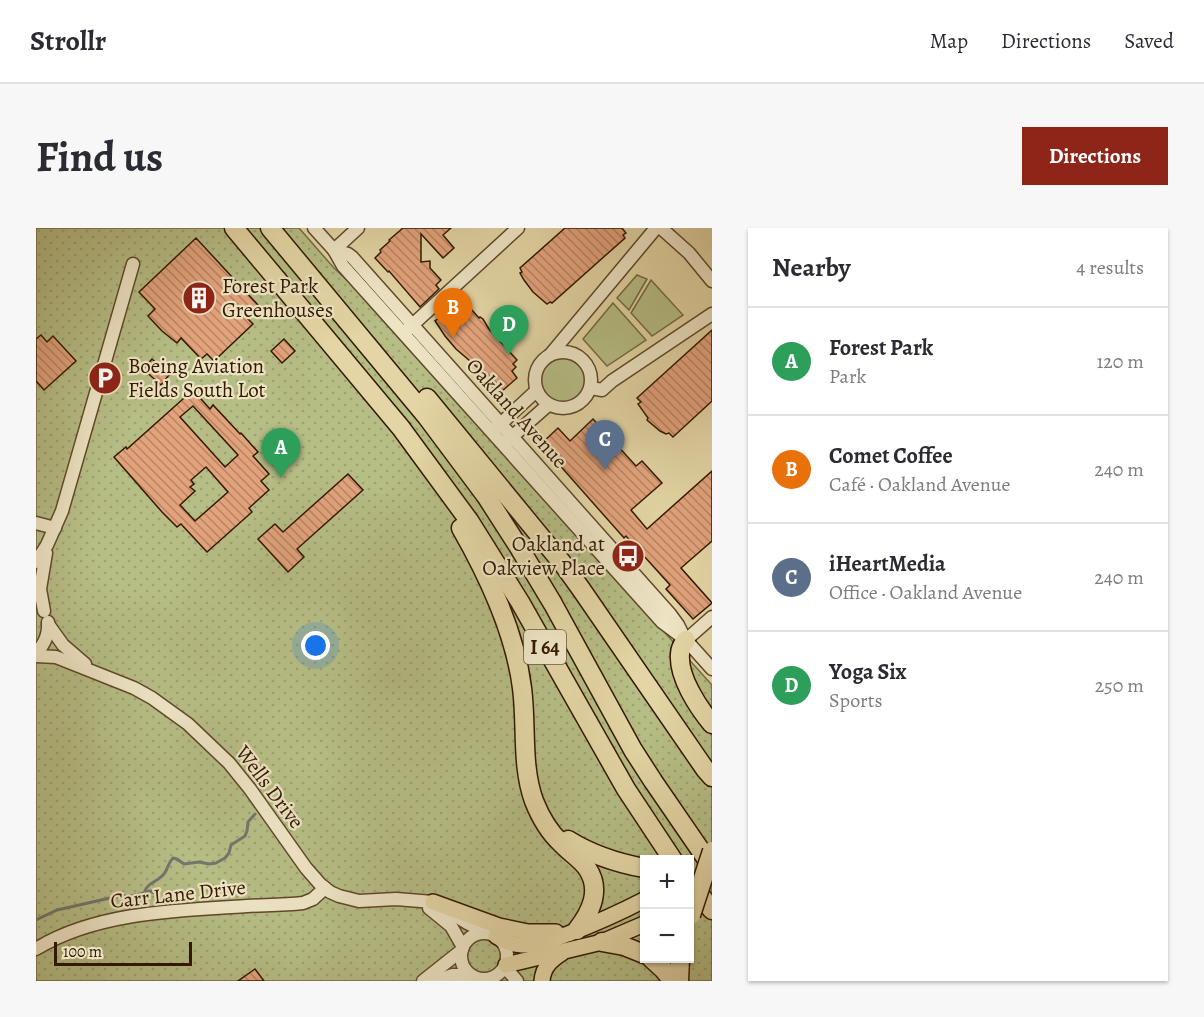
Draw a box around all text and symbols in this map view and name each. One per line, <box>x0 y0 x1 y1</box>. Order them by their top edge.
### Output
text: Strollr <box>30 22 106 60</box>
text: Map <box>930 27 968 55</box>
text: Directions <box>1001 27 1091 55</box>
text: Saved <box>1124 27 1174 55</box>
button: Directions <box>1022 127 1168 185</box>
text: Find us <box>36 128 163 185</box>
text: Nearby <box>772 250 851 285</box>
text: 4 results <box>1076 254 1144 281</box>
place label: Forest Park Greenhouses <box>222 272 333 324</box>
building icon: Forest Park Greenhouses <box>181 280 217 316</box>
pin: B <box>434 288 472 338</box>
pin: D <box>490 306 528 355</box>
text: Forest Park <box>829 333 933 363</box>
text: A <box>785 348 798 375</box>
text: 120 m <box>1096 348 1144 375</box>
place label: Boeing Aviation Fields South Lot <box>128 352 266 404</box>
street label: Oakland Avenue <box>460 352 574 474</box>
parking icon: Boeing Aviation Fields South Lot <box>87 360 123 396</box>
text: Park <box>829 363 867 390</box>
pin: C <box>586 420 624 470</box>
pin: A <box>262 428 300 478</box>
text: Comet Coffee <box>829 441 953 471</box>
text: B <box>785 456 798 483</box>
text: 240 m <box>1094 456 1144 483</box>
text: Café · Oakland Avenue <box>829 471 1010 498</box>
place label: Oakland at Oakview Place <box>482 530 605 582</box>
bus stop icon: Oakland at Oakview Place <box>610 538 646 574</box>
text: iHeartMedia <box>829 549 946 579</box>
text: C <box>785 564 798 591</box>
text: 240 m <box>1094 564 1144 591</box>
text: Office · Oakland Avenue <box>829 579 1022 606</box>
road number: I 64 <box>524 630 566 664</box>
your location <box>301 631 330 660</box>
text: Yoga Six <box>829 657 907 687</box>
text: D <box>785 672 798 699</box>
text: 250 m <box>1095 672 1144 699</box>
text: Sports <box>829 687 882 714</box>
street label: Wells Drive <box>229 739 310 834</box>
map controls <box>640 855 694 963</box>
button: + <box>640 855 694 909</box>
street label: Carr Lane Drive <box>109 873 247 915</box>
button: − <box>640 909 694 963</box>
scale bar <box>54 939 192 966</box>
text: 100 m <box>63 941 102 963</box>

